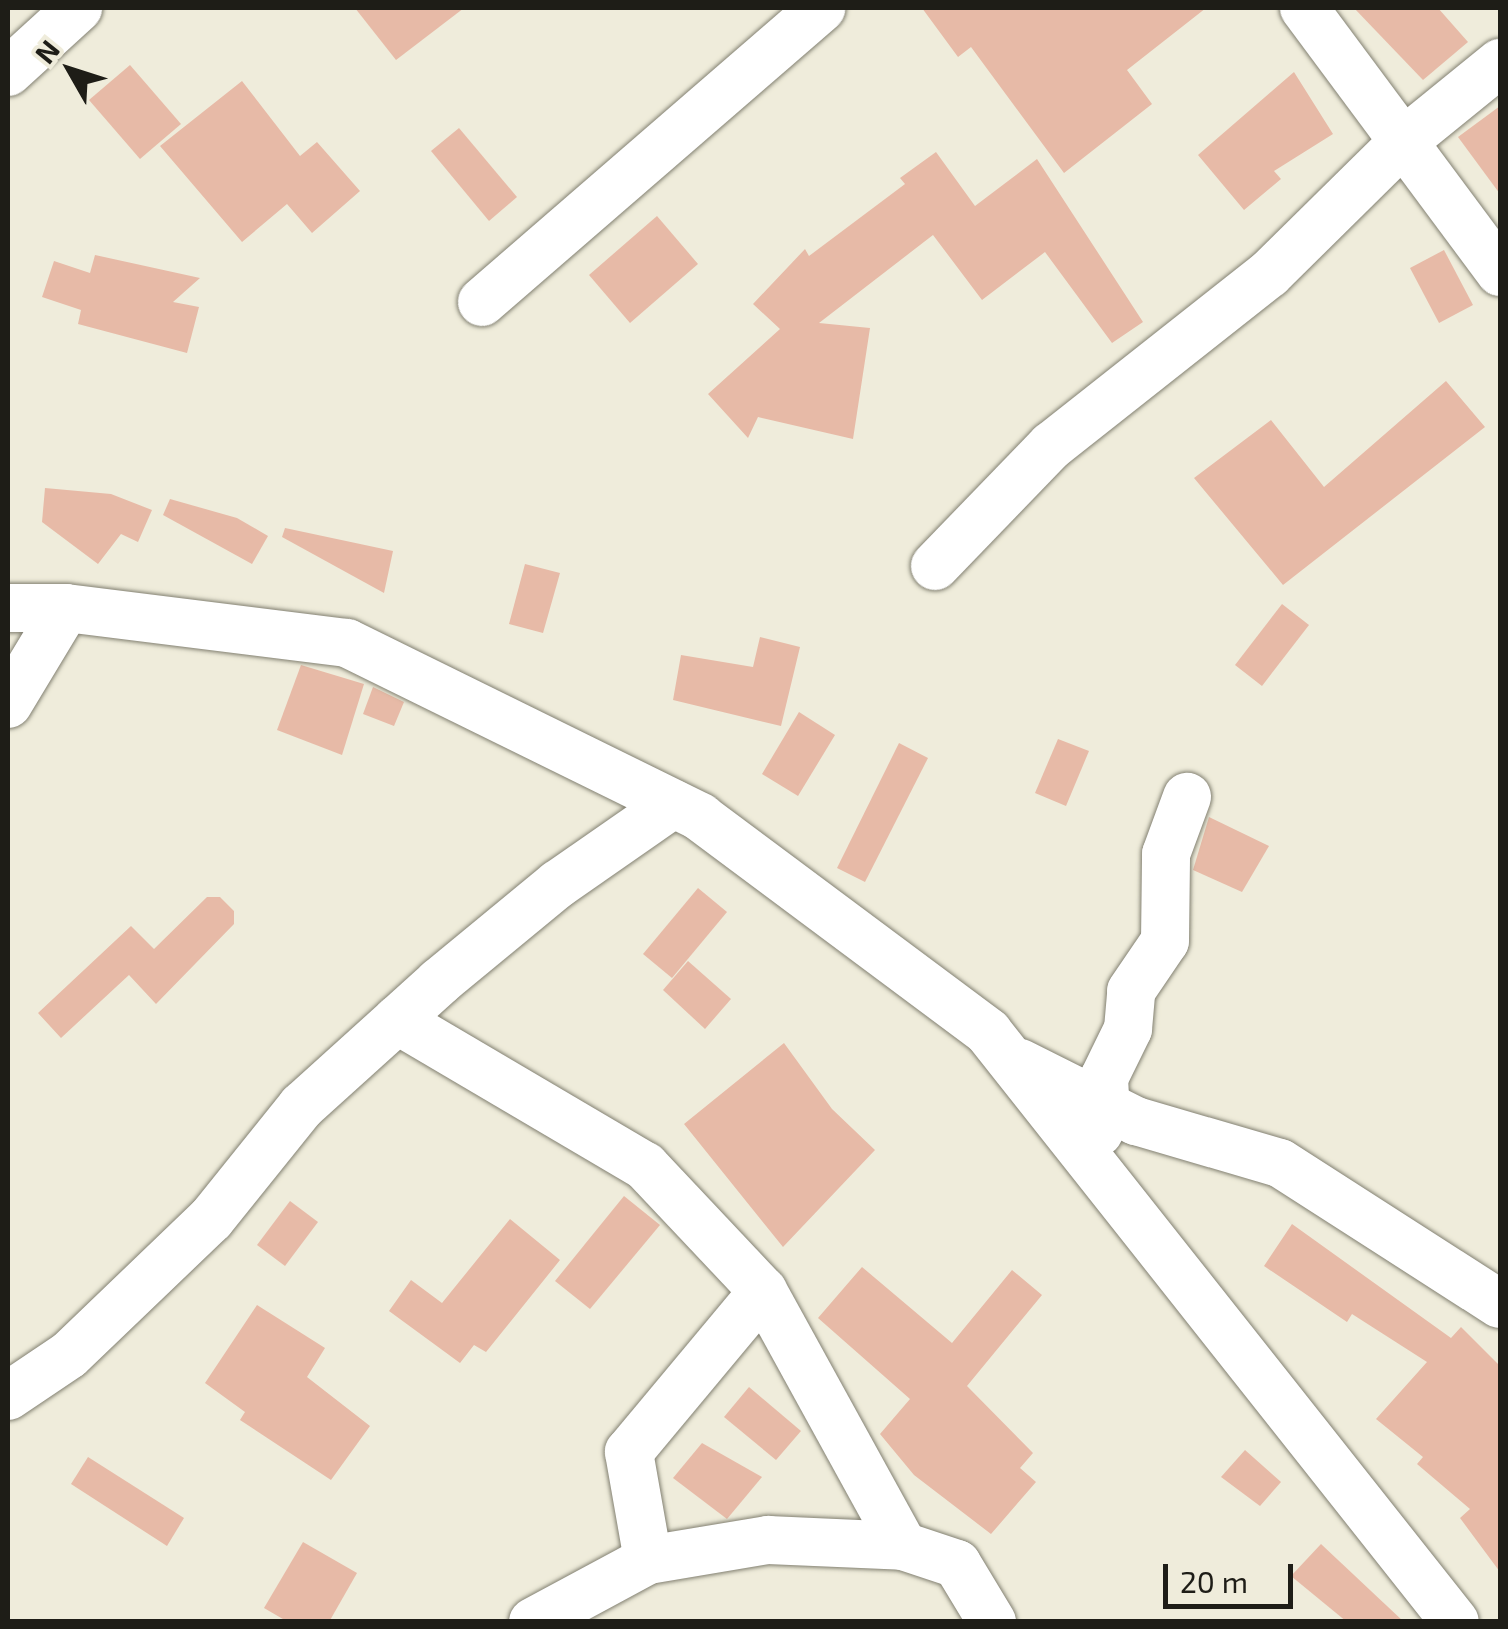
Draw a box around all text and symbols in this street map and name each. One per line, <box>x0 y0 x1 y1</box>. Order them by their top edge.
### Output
north arrow <box>20 20 120 120</box>
text: N <box>27 33 66 70</box>
scale bar <box>1168 1544 1298 1606</box>
text: 20 m <box>1180 1563 1248 1599</box>

